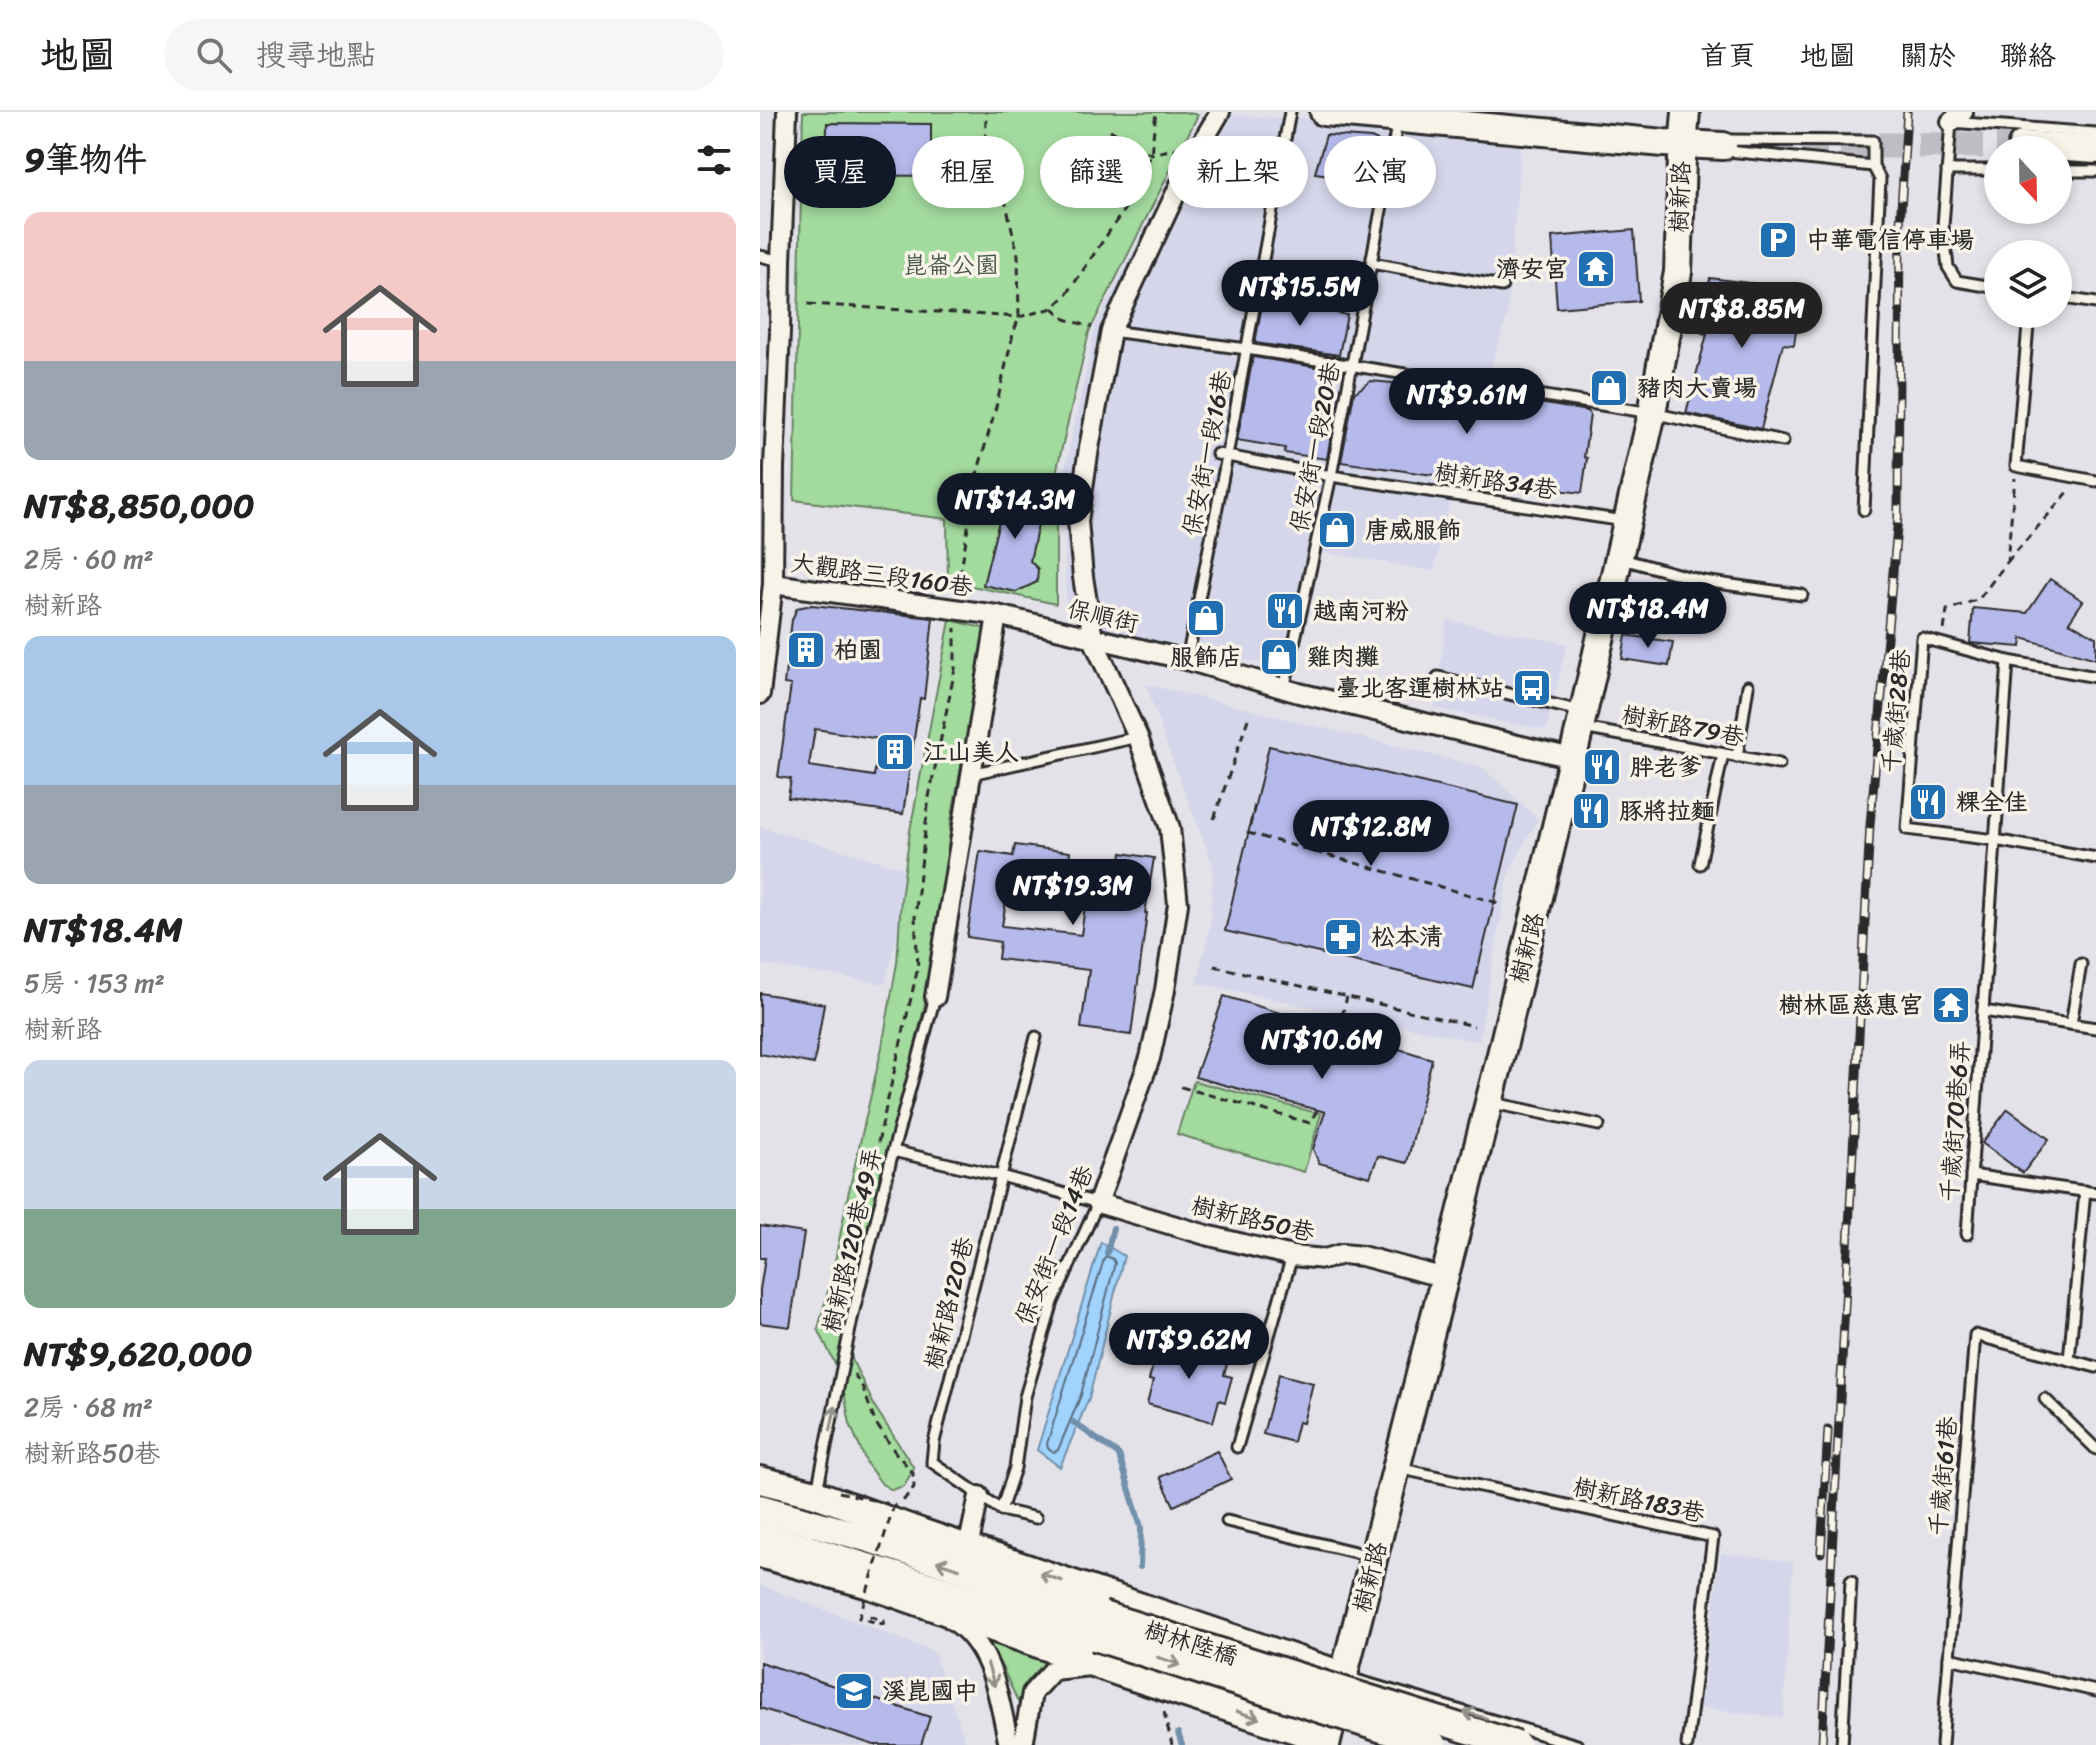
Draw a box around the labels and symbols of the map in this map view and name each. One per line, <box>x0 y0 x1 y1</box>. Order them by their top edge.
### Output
north arrow <box>1984 136 2072 224</box>
street label: 樹新路 <box>1658 160 1702 234</box>
parking icon: 中華電信停車場 <box>1757 219 1799 261</box>
place label: 中華電信停車場 <box>1806 219 1974 261</box>
park label: 崑崙公園 <box>903 244 999 286</box>
place label: 濟安宮 <box>1496 248 1568 290</box>
temple icon: 濟安宮 <box>1575 248 1617 290</box>
pin: NT$15.5M <box>1217 260 1383 328</box>
pin: NT$8.85M <box>1659 282 1825 350</box>
street label: 保安街一段20巷 <box>1278 358 1352 536</box>
street label: 保安街一段16巷 <box>1170 367 1244 539</box>
shop icon: 豬肉大賣場 <box>1588 367 1630 409</box>
place label: 豬肉大賣場 <box>1637 367 1757 409</box>
pin: NT$9.61M <box>1384 368 1550 436</box>
street label: 樹新路34巷 <box>1431 451 1561 511</box>
pin: NT$14.3M <box>932 473 1098 541</box>
shop icon: 唐威服飾 <box>1316 509 1358 551</box>
place label: 唐威服飾 <box>1365 509 1461 551</box>
street label: 大觀路三段160巷 <box>788 541 976 609</box>
pin: NT$18.4M <box>1565 582 1731 650</box>
street label: 保順街 <box>1063 587 1143 645</box>
restaurant icon: 越南河粉 <box>1264 590 1306 632</box>
place label: 越南河粉 <box>1313 590 1409 632</box>
shop icon: 服飾店 <box>1185 597 1227 639</box>
building icon: 柏園 <box>785 629 827 671</box>
place label: 柏園 <box>834 629 882 671</box>
place label: 服飾店 <box>1170 636 1242 678</box>
shop icon: 雞肉攤 <box>1258 636 1300 678</box>
place label: 雞肉攤 <box>1307 636 1379 678</box>
street label: 千歲街28巷 <box>1870 647 1922 775</box>
place label: 臺北客運樹林站 <box>1336 667 1504 709</box>
bus stop icon: 臺北客運樹林站 <box>1511 667 1553 709</box>
street label: 樹新路79巷 <box>1618 694 1748 758</box>
building icon: 江山美人 <box>874 731 916 773</box>
place label: 江山美人 <box>923 731 1019 773</box>
restaurant icon: 胖老爹 <box>1581 746 1623 788</box>
place label: 胖老爹 <box>1630 746 1702 788</box>
restaurant icon: 粿全佳 <box>1907 781 1949 823</box>
place label: 粿全佳 <box>1956 781 2028 823</box>
restaurant icon: 豚將拉麵 <box>1570 790 1612 832</box>
place label: 豚將拉麵 <box>1619 790 1715 832</box>
pin: NT$12.8M <box>1288 800 1454 868</box>
pin: NT$19.3M <box>990 859 1156 927</box>
street label: 樹新路 <box>1498 908 1556 988</box>
pharmacy icon: 松本清 <box>1322 916 1364 958</box>
place label: 松本清 <box>1371 916 1443 958</box>
place label: 樹林區慈惠宮 <box>1779 984 1923 1026</box>
temple icon: 樹林區慈惠宮 <box>1930 984 1972 1026</box>
pin: NT$10.6M <box>1239 1013 1405 1081</box>
street label: 千歲街70巷6弄 <box>1928 1038 1982 1204</box>
street label: 樹新路120巷49弄 <box>810 1143 894 1337</box>
street label: 保安街一段14巷 <box>1003 1159 1105 1331</box>
street label: 樹新路50巷 <box>1187 1184 1319 1254</box>
street label: 樹新路120巷 <box>912 1232 986 1374</box>
pin: NT$9.62M <box>1106 1313 1272 1381</box>
one-way arrow <box>826 1406 841 1432</box>
street label: 千歲街61巷 <box>1917 1414 1969 1538</box>
street label: 樹新路183巷 <box>1569 1466 1709 1534</box>
street label: 樹新路 <box>1341 1537 1399 1617</box>
one-way arrow <box>936 1556 961 1571</box>
one-way arrow <box>1039 1569 1064 1584</box>
street label: 樹林陸橋 <box>1139 1609 1243 1677</box>
one-way arrow <box>1156 1655 1181 1669</box>
one-way arrow <box>985 1662 999 1687</box>
school or university icon: 溪崑國中 <box>833 1670 875 1712</box>
place label: 溪崑國中 <box>882 1670 978 1712</box>
one-way arrow <box>1463 1707 1488 1721</box>
one-way arrow <box>1235 1708 1261 1723</box>

